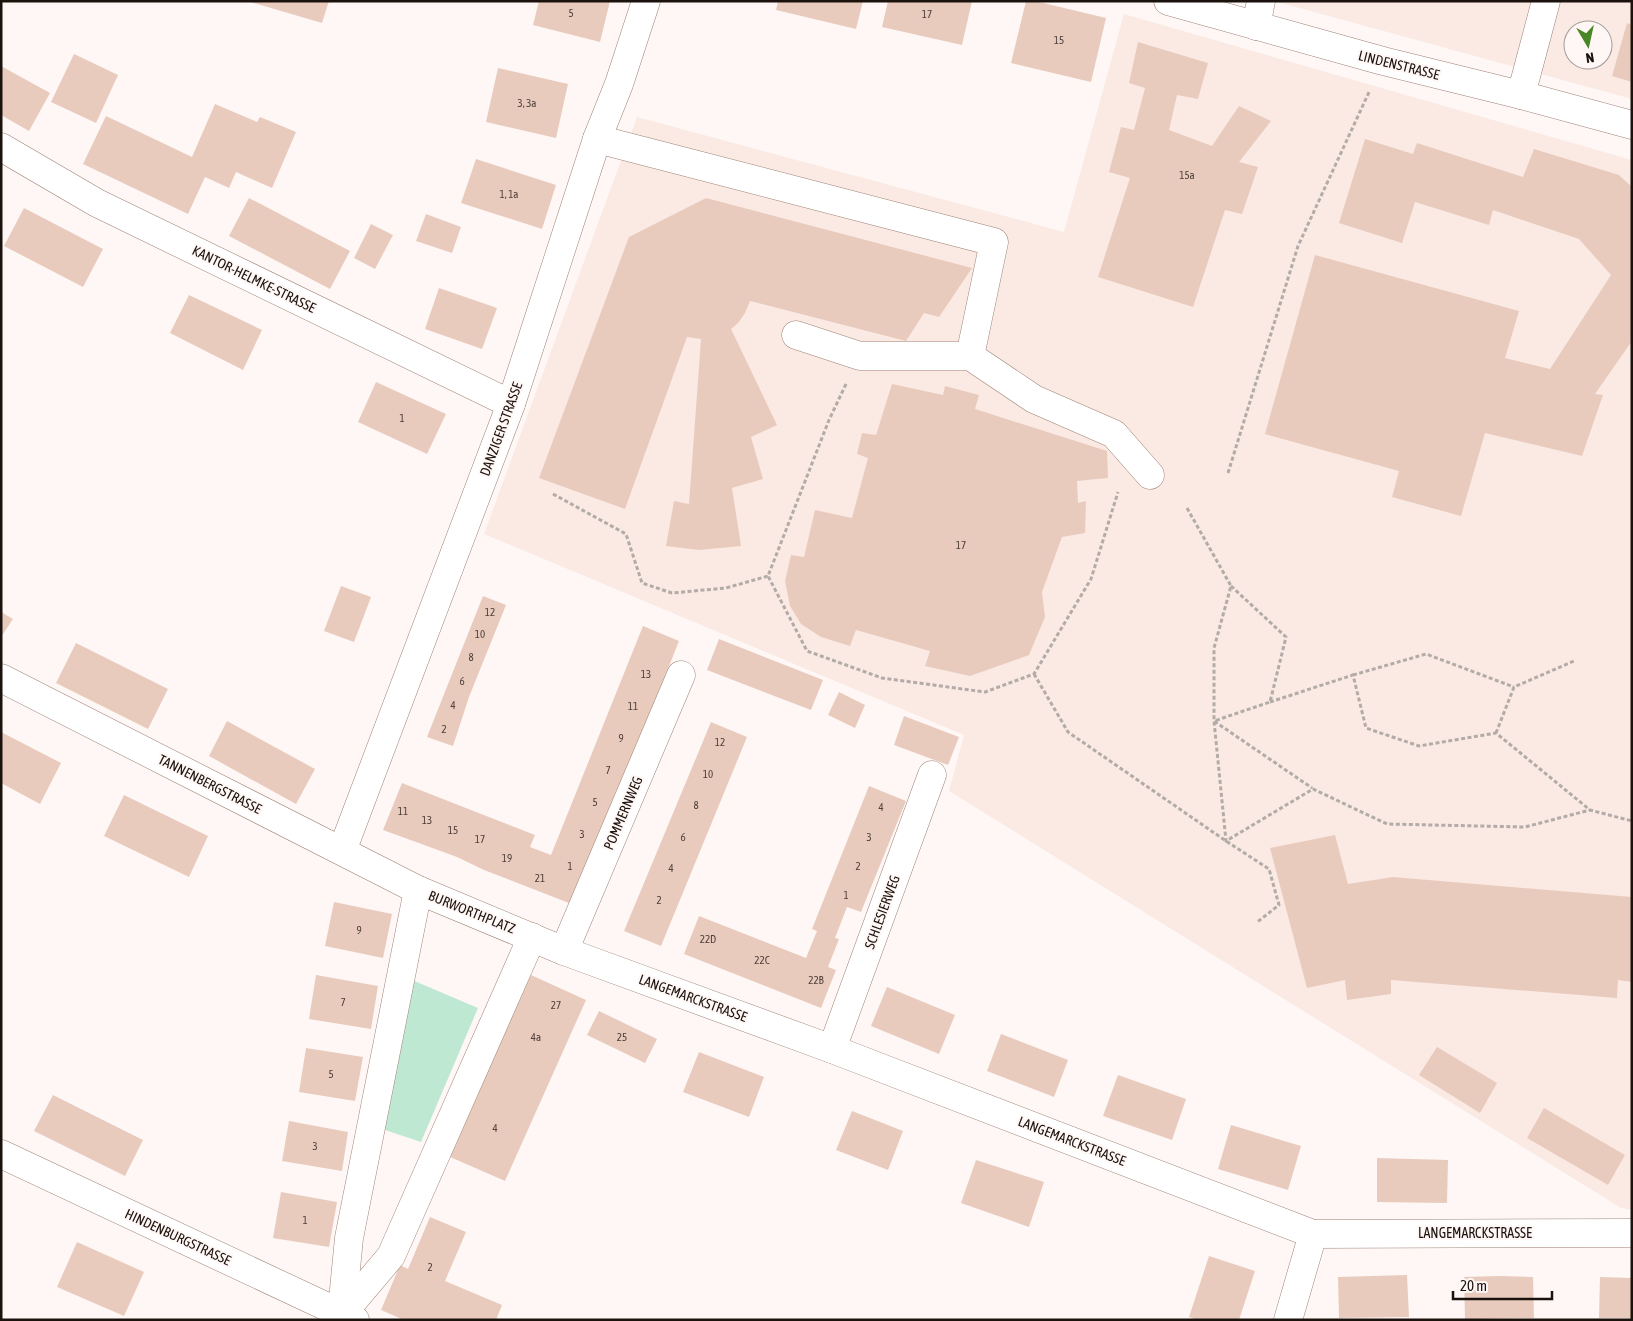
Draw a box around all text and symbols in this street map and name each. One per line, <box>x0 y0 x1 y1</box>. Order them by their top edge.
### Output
house number: 5 <box>568 7 574 19</box>
house number: 17 <box>922 8 932 20</box>
north arrow <box>1563 20 1613 70</box>
house number: 15 <box>1054 34 1064 46</box>
street label: LINDENSTRASSE <box>1357 47 1441 83</box>
text: N <box>1585 49 1595 66</box>
house number: 3, 3a <box>518 97 536 109</box>
house number: 15a <box>1179 169 1195 181</box>
house number: 1, 1a <box>500 188 518 200</box>
street label: KANTOR-HELMKE-STRASSE <box>190 242 318 316</box>
street label: DANZIGER STRASSE <box>477 380 525 478</box>
house number: 1 <box>399 412 405 424</box>
house number: 17 <box>956 539 966 551</box>
house number: 12 <box>485 606 495 618</box>
house number: 10 <box>475 628 485 640</box>
house number: 8 <box>468 651 474 663</box>
house number: 13 <box>641 668 651 680</box>
house number: 6 <box>459 675 465 687</box>
house number: 4 <box>450 699 456 711</box>
house number: 11 <box>628 700 638 712</box>
house number: 2 <box>441 723 447 735</box>
house number: 9 <box>618 732 624 744</box>
house number: 12 <box>715 736 725 748</box>
street label: TANNENBERGSTRASSE <box>156 751 264 817</box>
house number: 7 <box>605 764 611 776</box>
house number: 10 <box>703 768 713 780</box>
street label: POMMERNWEG <box>600 774 646 852</box>
house number: 5 <box>592 796 598 808</box>
house number: 8 <box>693 799 699 811</box>
house number: 4 <box>878 801 884 813</box>
house number: 11 <box>398 805 408 817</box>
house number: 13 <box>422 814 432 826</box>
house number: 15 <box>448 824 458 836</box>
house number: 3 <box>579 828 585 840</box>
house number: 6 <box>680 831 686 843</box>
house number: 3 <box>866 831 872 843</box>
house number: 17 <box>475 833 485 845</box>
house number: 19 <box>502 852 512 864</box>
house number: 1 <box>567 860 573 872</box>
house number: 2 <box>855 860 861 872</box>
house number: 4 <box>668 862 674 874</box>
house number: 21 <box>535 872 545 884</box>
street label: SCHLESIERWEG <box>861 873 903 951</box>
street label: BURWORTHPLATZ <box>426 887 518 937</box>
house number: 1 <box>843 889 849 901</box>
house number: 2 <box>656 894 662 906</box>
house number: 9 <box>356 924 362 936</box>
house number: 22D <box>700 933 716 945</box>
house number: 22C <box>754 954 770 966</box>
street label: LANGEMARCKSTRASSE <box>637 971 749 1025</box>
house number: 22B <box>808 974 825 986</box>
house number: 7 <box>340 996 346 1008</box>
house number: 27 <box>551 999 561 1011</box>
house number: 4a <box>531 1031 541 1043</box>
house number: 25 <box>617 1031 627 1043</box>
house number: 5 <box>328 1068 334 1080</box>
street label: LANGEMARCKSTRASSE <box>1016 1113 1128 1169</box>
house number: 4 <box>492 1122 498 1134</box>
house number: 3 <box>312 1140 318 1152</box>
street label: HINDENBURGSTRASSE <box>123 1205 233 1269</box>
house number: 1 <box>302 1214 308 1226</box>
street label: LANGEMARCKSTRASSE <box>1418 1225 1532 1241</box>
house number: 2 <box>427 1261 433 1273</box>
scale bar <box>1453 1268 1552 1300</box>
text: 20 m <box>1460 1277 1487 1294</box>

